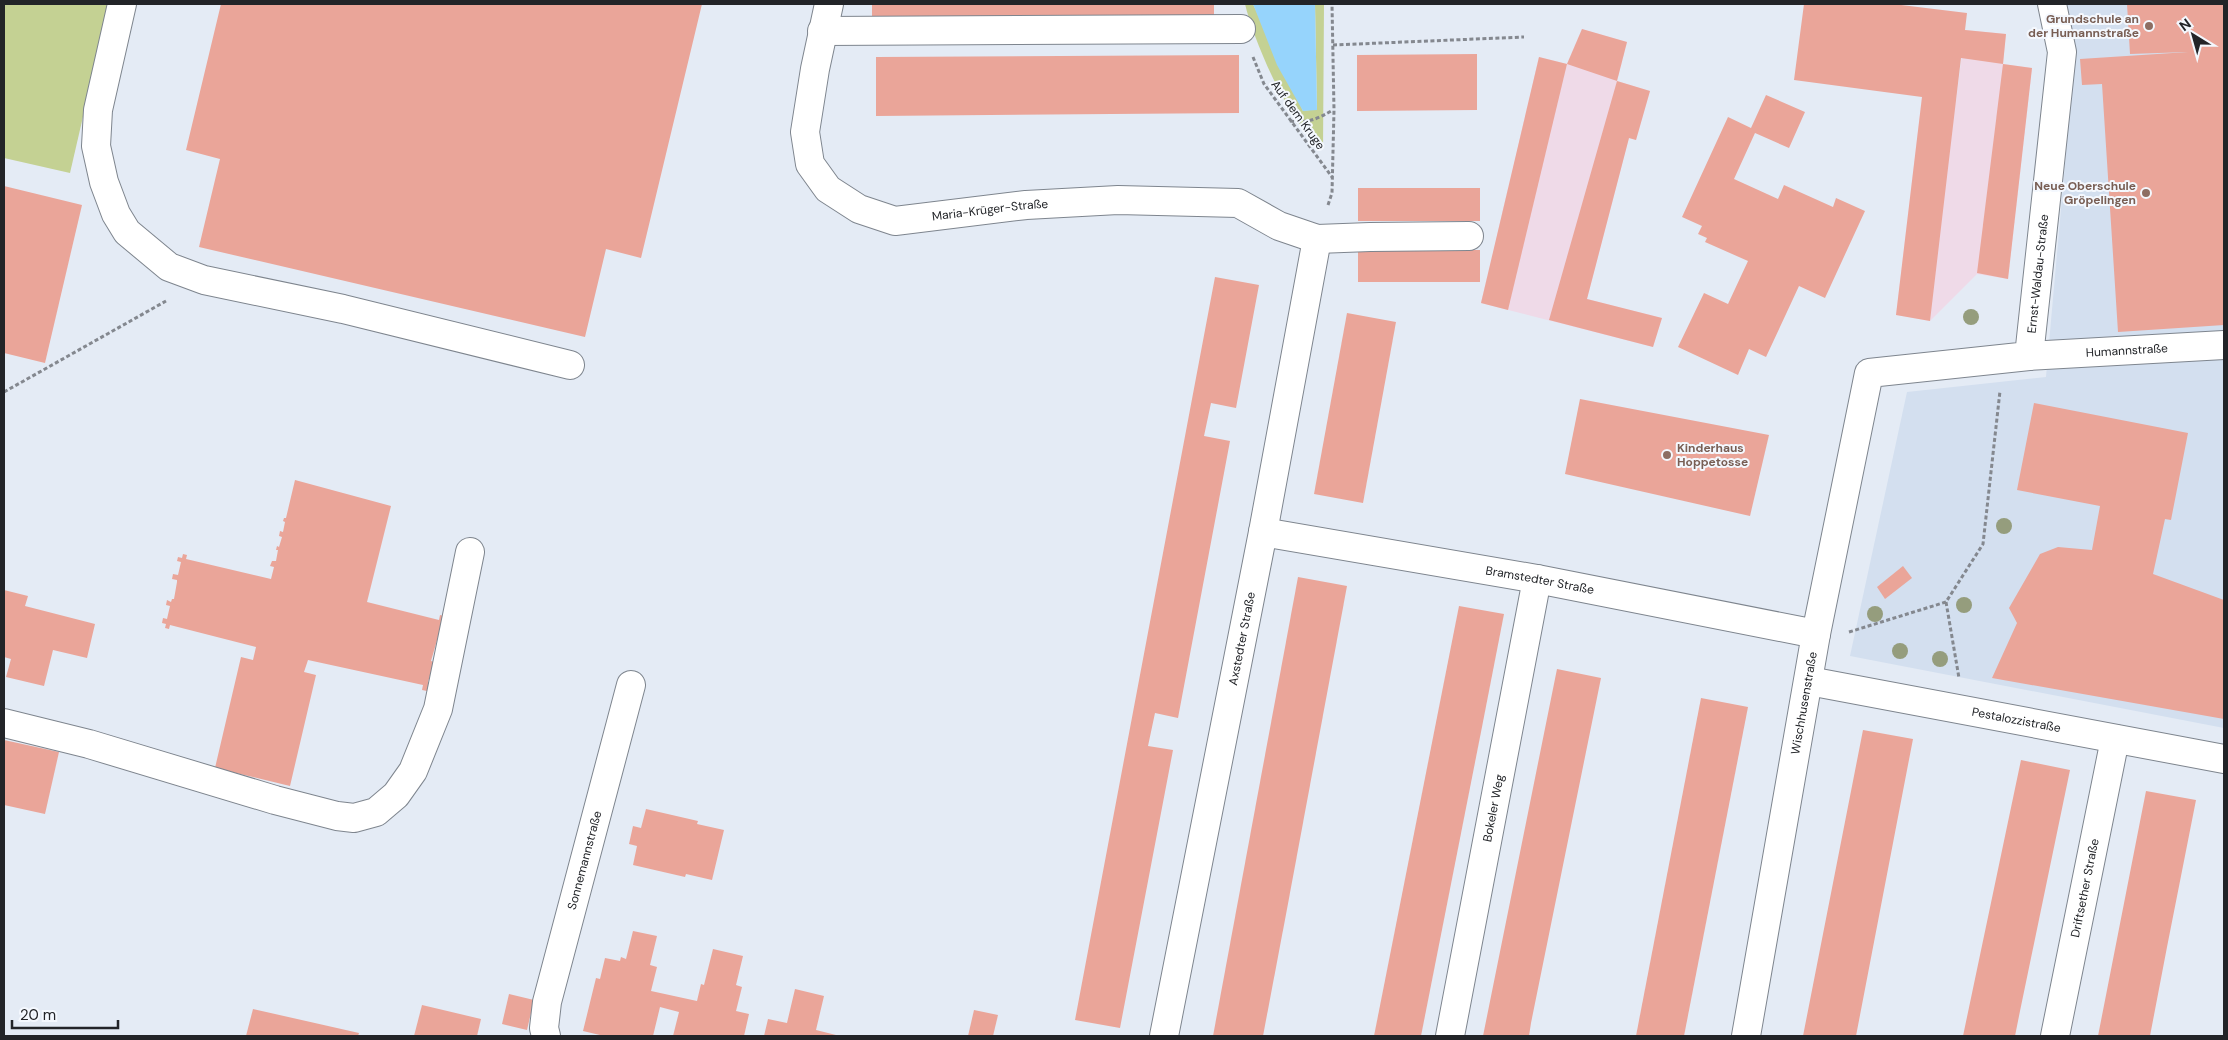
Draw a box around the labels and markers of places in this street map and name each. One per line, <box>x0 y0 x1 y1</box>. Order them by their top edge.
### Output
place label: Grundschule an der Humannstraße <box>2028 11 2139 41</box>
marker: Grundschule an der Humannstraße <box>2143 20 2155 32</box>
place label: Neue Oberschule Gröpelingen <box>2034 178 2136 208</box>
marker: Neue Oberschule Gröpelingen <box>2140 187 2152 199</box>
place label: Kinderhaus Hoppetosse <box>1677 440 1748 470</box>
marker: Kinderhaus Hoppetosse <box>1661 449 1673 461</box>

